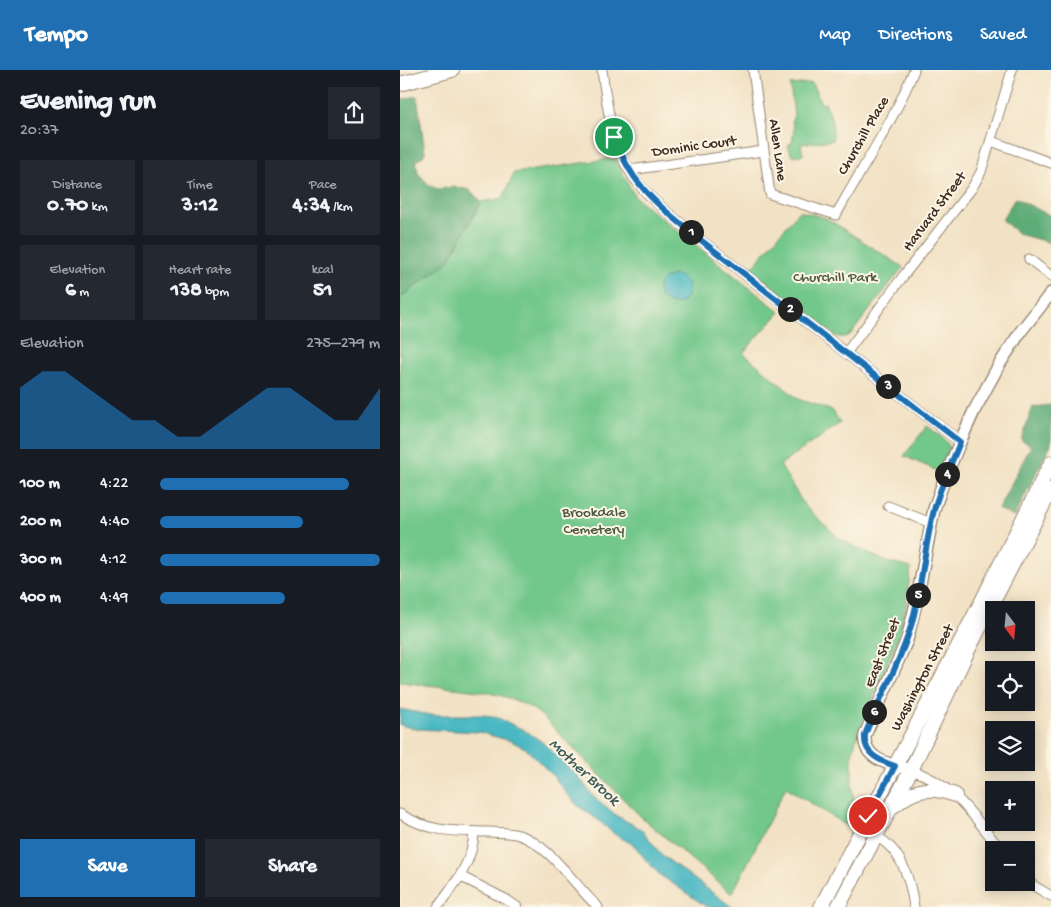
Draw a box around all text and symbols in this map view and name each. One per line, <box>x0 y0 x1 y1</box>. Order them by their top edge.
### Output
text: Tempo <box>25 21 88 50</box>
text: Map <box>819 25 851 46</box>
text: Directions <box>879 25 952 46</box>
text: Saved <box>980 25 1026 46</box>
text: Evening run <box>20 86 156 119</box>
button: share <box>328 87 380 139</box>
street label: Churchill Place <box>834 93 894 179</box>
pin <box>593 116 635 158</box>
street label: Allen Lane <box>764 118 790 182</box>
text: 20:37 <box>20 122 59 141</box>
icon: arrive <box>600 123 628 151</box>
street label: Dominic Court <box>650 132 739 162</box>
street label: Harvard Street <box>899 167 972 255</box>
text: Distance <box>53 177 102 194</box>
text: Time <box>187 177 213 194</box>
text: Pace <box>309 177 336 194</box>
text: 0.70 <box>47 194 88 219</box>
text: 3:12 <box>182 194 218 219</box>
text: 4:34 <box>293 194 330 219</box>
text: km <box>88 199 108 216</box>
text: /km <box>330 199 353 216</box>
pin: 1 <box>678 220 704 244</box>
text: 1 <box>689 224 694 241</box>
text: Elevation <box>50 262 105 279</box>
text: Heart rate <box>169 262 231 279</box>
text: kcal <box>312 262 334 279</box>
park label: Churchill Park <box>793 269 878 287</box>
text: 6 <box>65 279 76 304</box>
text: 138 <box>171 279 202 304</box>
text: 51 <box>313 279 332 304</box>
text: m <box>76 284 89 301</box>
text: bpm <box>202 284 229 301</box>
pin: 2 <box>778 296 802 322</box>
text: 2 <box>787 301 794 318</box>
text: Elevation <box>20 335 84 354</box>
text: 275–279 m <box>306 335 380 354</box>
pin: 3 <box>876 374 900 398</box>
text: 3 <box>885 378 892 395</box>
pin: 4 <box>934 462 960 486</box>
text: 4 <box>944 466 951 483</box>
text: 100 m <box>20 475 60 494</box>
text: 4:22 <box>100 475 128 494</box>
park label: Brookdale Cemetery <box>561 504 626 539</box>
text: 200 m <box>20 513 61 532</box>
text: 4:40 <box>100 513 129 532</box>
text: 300 m <box>20 551 62 570</box>
text: 4:12 <box>100 551 127 570</box>
pin: 5 <box>906 582 930 608</box>
text: 5 <box>915 587 922 604</box>
text: 400 m <box>20 589 61 608</box>
text: 4:49 <box>100 589 128 608</box>
north arrow <box>985 601 1035 651</box>
map controls <box>985 601 1035 891</box>
street label: East Street <box>861 614 906 690</box>
street label: Washington Street <box>887 620 960 734</box>
button: locate <box>985 661 1035 711</box>
pin: 6 <box>862 700 886 724</box>
text: 6 <box>871 704 878 721</box>
button: layers <box>985 721 1035 771</box>
water label: Mother Brook <box>544 735 624 812</box>
button: + <box>985 781 1035 831</box>
pin <box>847 795 889 837</box>
icon: check <box>854 802 882 830</box>
button: Save <box>20 839 195 897</box>
button: Share <box>205 839 380 897</box>
button: − <box>985 841 1035 891</box>

